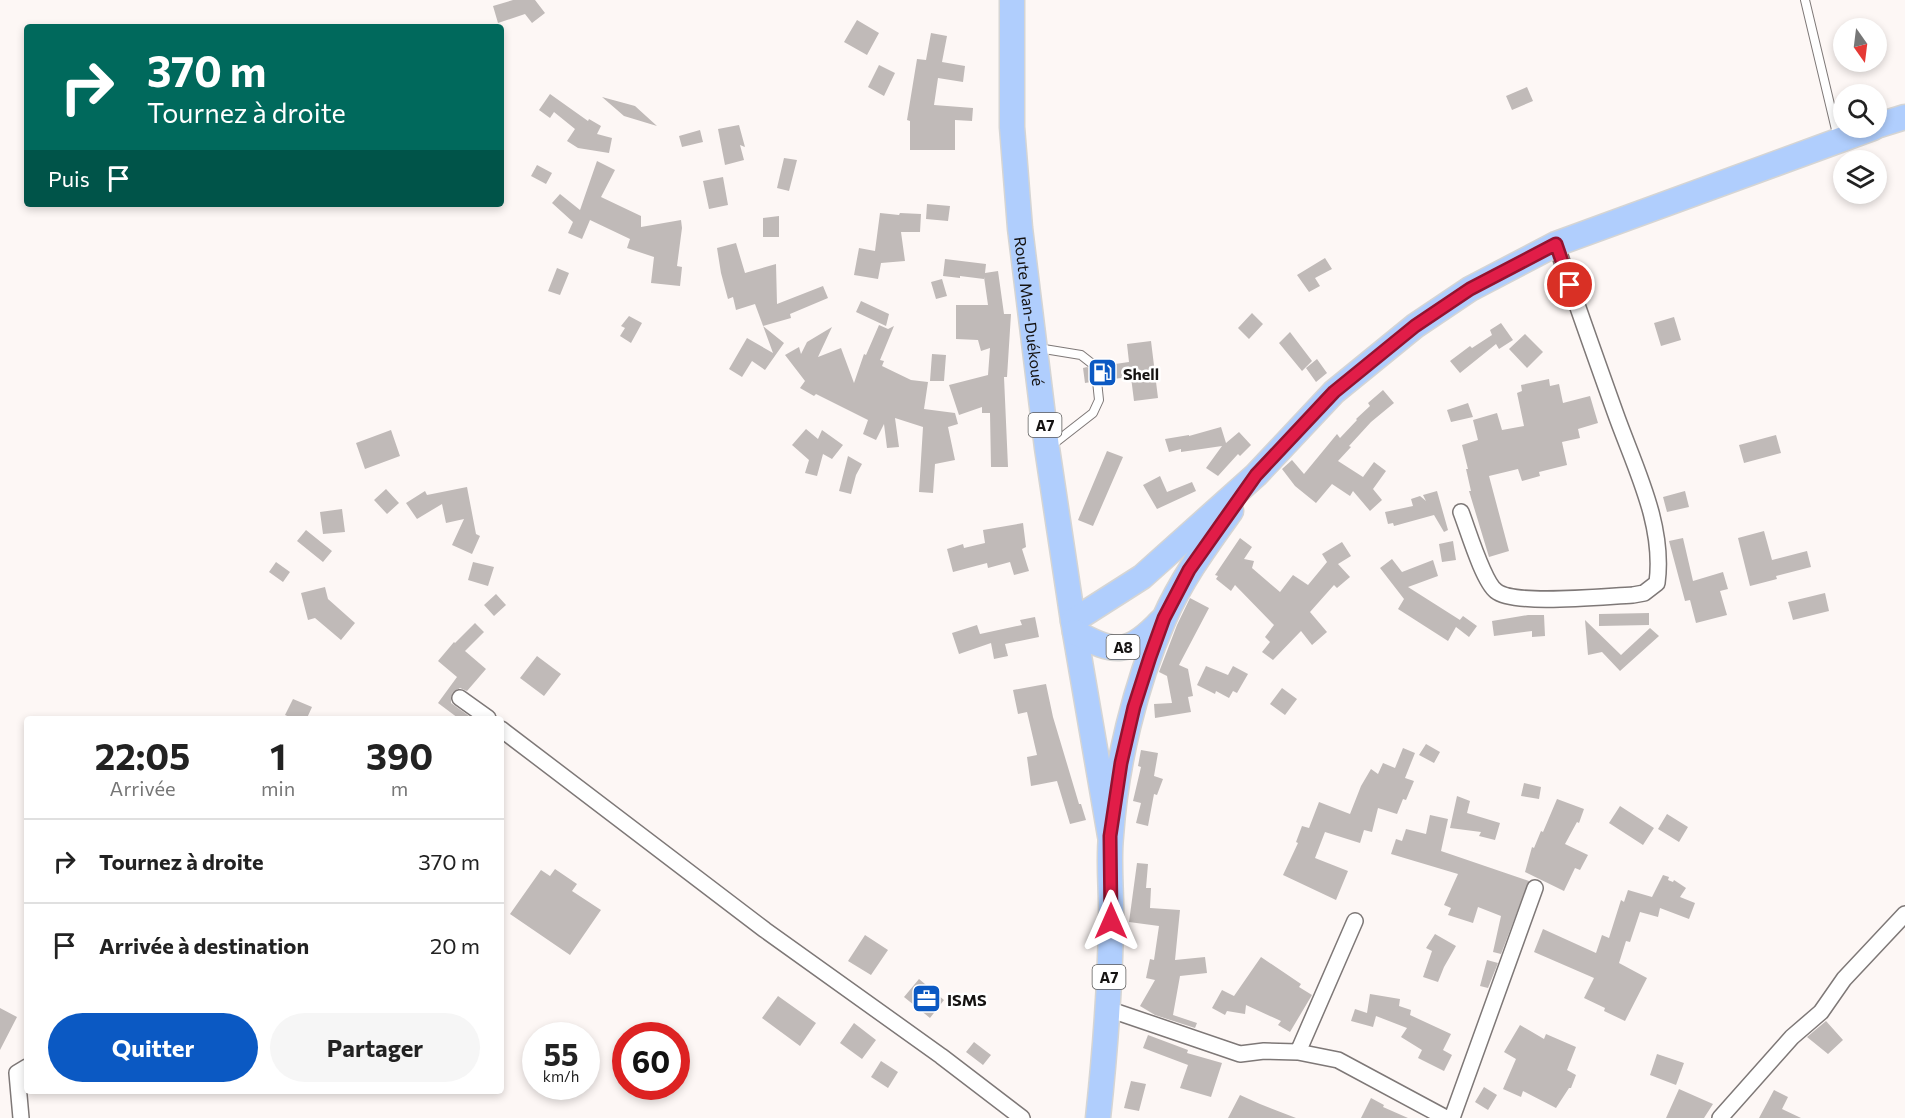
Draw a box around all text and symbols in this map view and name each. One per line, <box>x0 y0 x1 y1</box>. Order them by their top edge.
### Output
north arrow <box>1833 18 1887 72</box>
map controls <box>1833 18 1887 204</box>
text: 370 m <box>147 44 266 96</box>
icon: right <box>48 48 126 126</box>
button: search <box>1833 84 1887 138</box>
text: Tournez à droite <box>147 96 346 129</box>
button: layers <box>1833 150 1887 204</box>
icon: arrive <box>102 162 135 195</box>
text: Puis <box>48 165 90 192</box>
street label: Route Man-Duékoué <box>1012 235 1049 387</box>
pin <box>1544 259 1595 310</box>
icon: arrive <box>1553 268 1586 301</box>
fuel station icon: Shell <box>1086 357 1118 389</box>
place label: Shell <box>1123 364 1159 383</box>
road number: A7 <box>1028 413 1062 437</box>
road number: A8 <box>1106 635 1140 659</box>
text: 22:05 <box>95 733 190 777</box>
text: 1 <box>270 733 286 777</box>
text: 390 <box>366 733 433 777</box>
text: Arrivée <box>110 776 176 800</box>
text: min <box>261 776 295 800</box>
text: m <box>391 776 408 800</box>
icon: right <box>48 845 81 878</box>
text: Tournez à droite <box>99 848 264 875</box>
text: 370 m <box>418 848 480 875</box>
position arrow <box>1079 889 1143 953</box>
icon: arrive <box>48 929 81 962</box>
text: Arrivée à destination <box>99 932 309 959</box>
text: 20 m <box>430 932 480 959</box>
road number: A7 <box>1092 965 1126 989</box>
office icon: ISMS <box>910 983 942 1015</box>
place label: ISMS <box>947 990 987 1009</box>
button: Quitter <box>48 1013 258 1082</box>
button: Partager <box>270 1013 480 1082</box>
speed limit sign: 60 <box>612 1022 690 1100</box>
text: 55 <box>544 1035 578 1072</box>
text: km/h <box>543 1067 579 1085</box>

